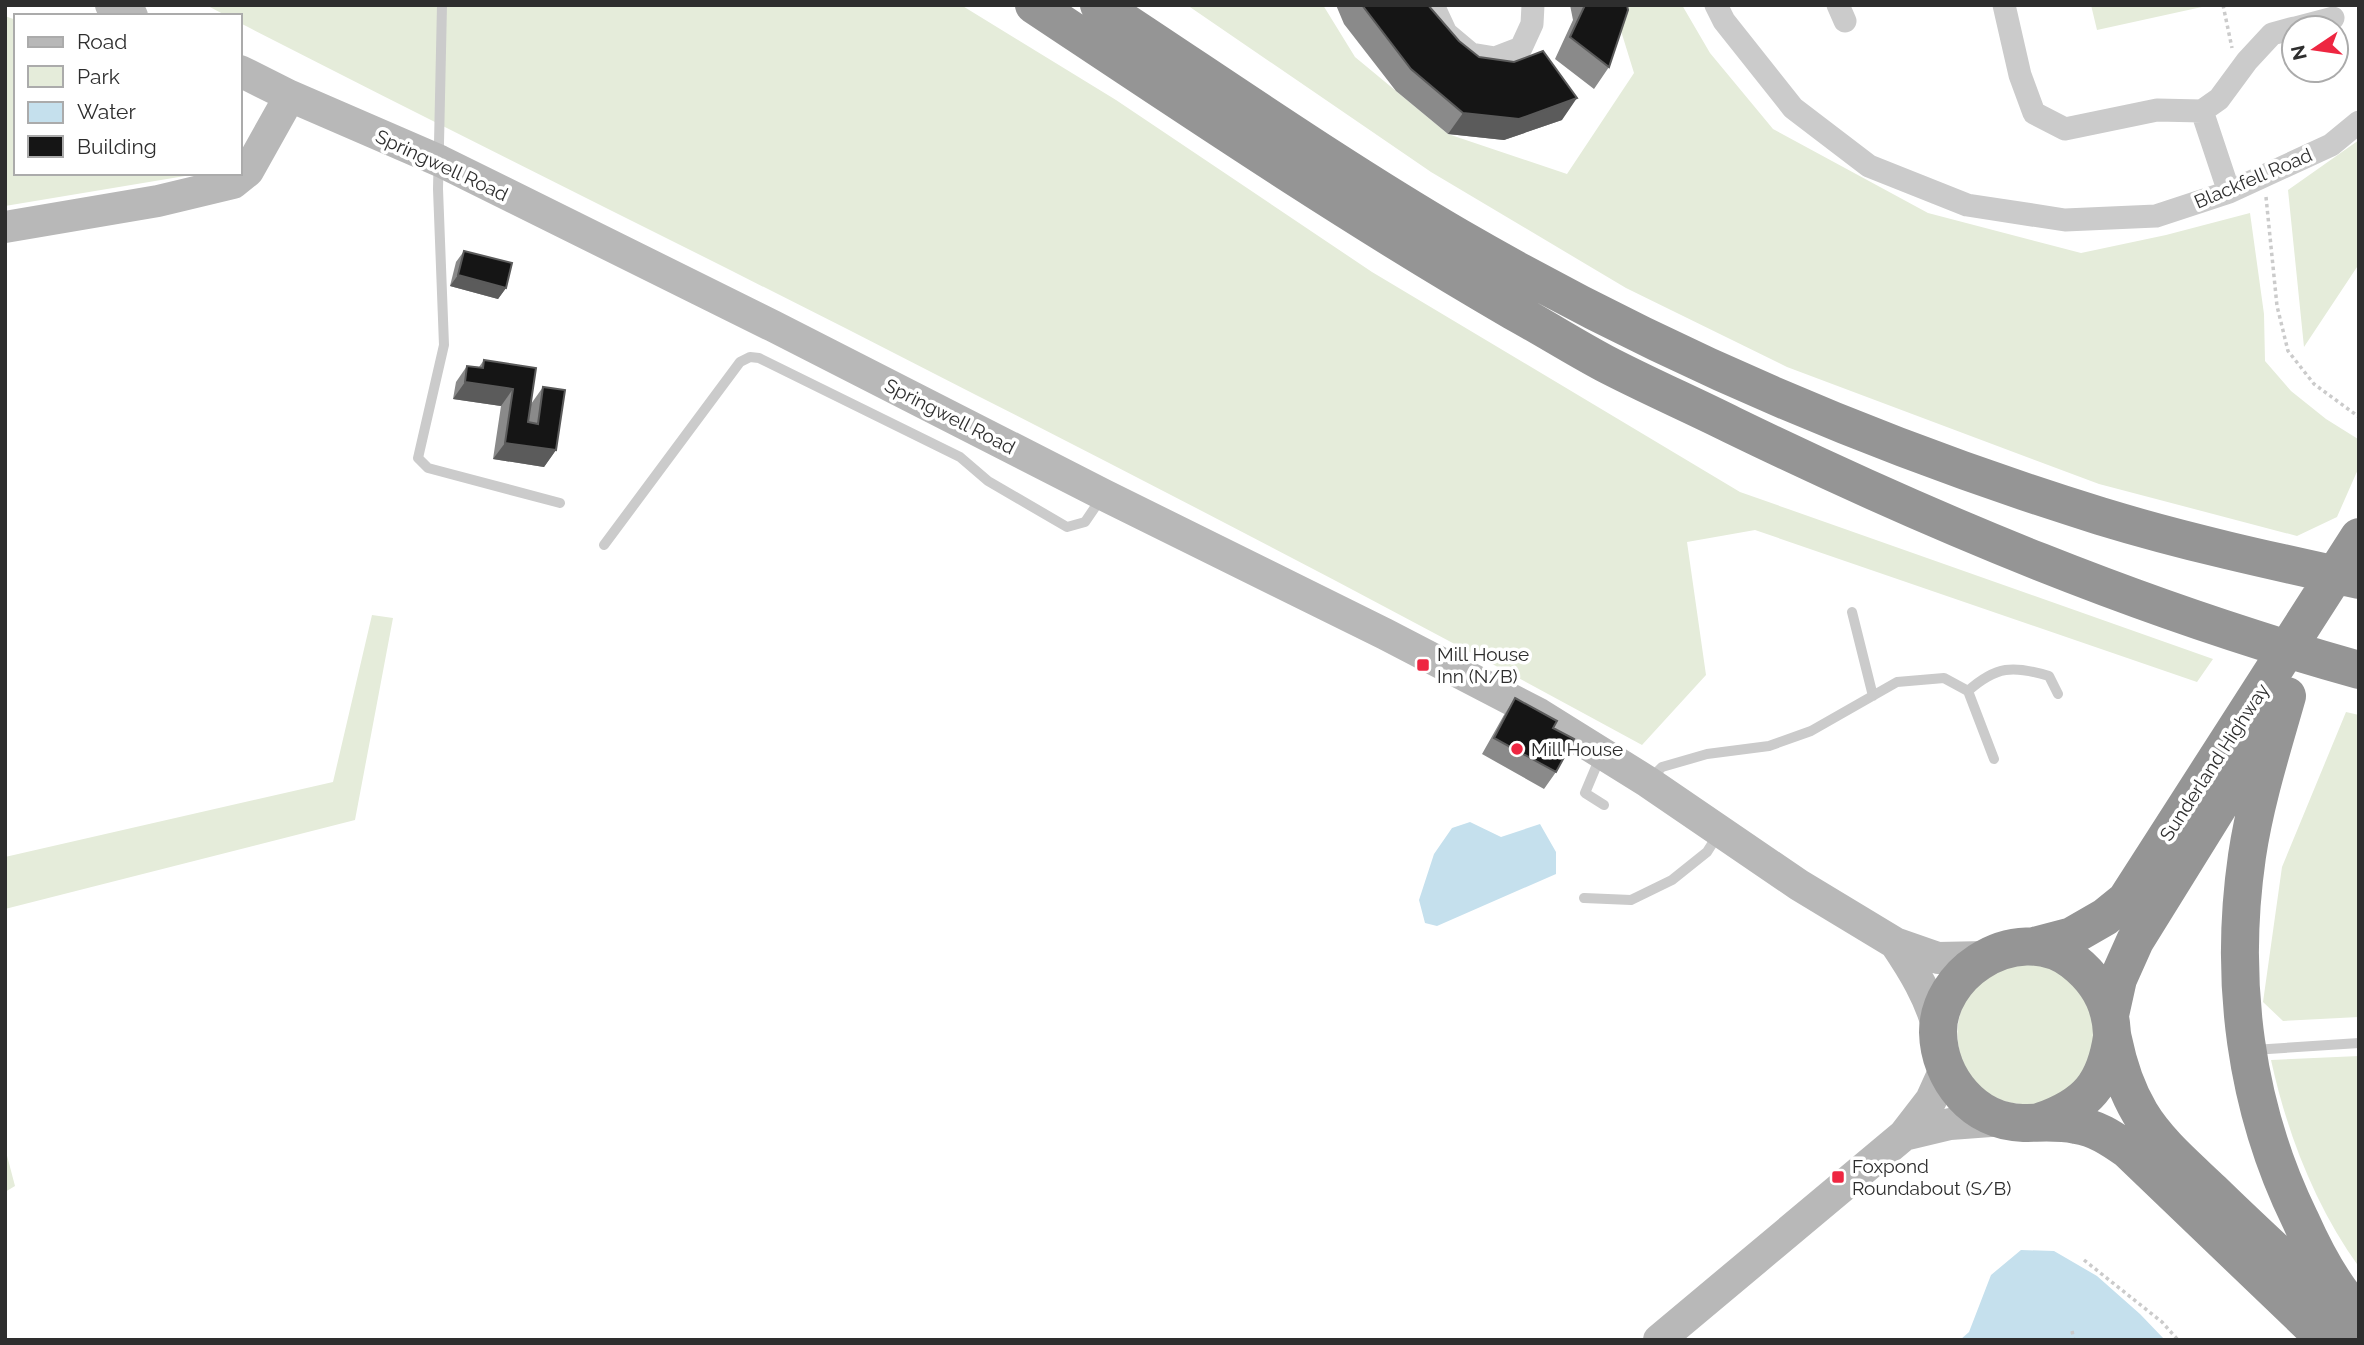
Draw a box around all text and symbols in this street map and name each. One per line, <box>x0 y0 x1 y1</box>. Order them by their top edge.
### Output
legend <box>14 14 242 175</box>
north arrow <box>2280 14 2350 84</box>
text: Road <box>77 29 127 54</box>
text: N <box>2286 43 2311 62</box>
text: Park <box>77 64 120 89</box>
text: Water <box>77 99 136 124</box>
street label: Springwell Road <box>372 125 512 205</box>
text: Building <box>77 134 157 159</box>
street label: Blackfell Road <box>2191 143 2315 213</box>
street label: Springwell Road <box>881 374 1019 458</box>
place label: Mill House Inn (N/B) <box>1437 643 1529 687</box>
marker: Mill House Inn (N/B) <box>1415 657 1431 673</box>
street label: Sunderland Highway <box>2155 679 2273 845</box>
place label: Mill House <box>1531 738 1623 760</box>
marker: Mill House <box>1509 741 1525 757</box>
place label: Foxpond Roundabout (S/B) <box>1852 1155 2011 1199</box>
marker: Foxpond Roundabout (S/B) <box>1830 1169 1846 1185</box>

